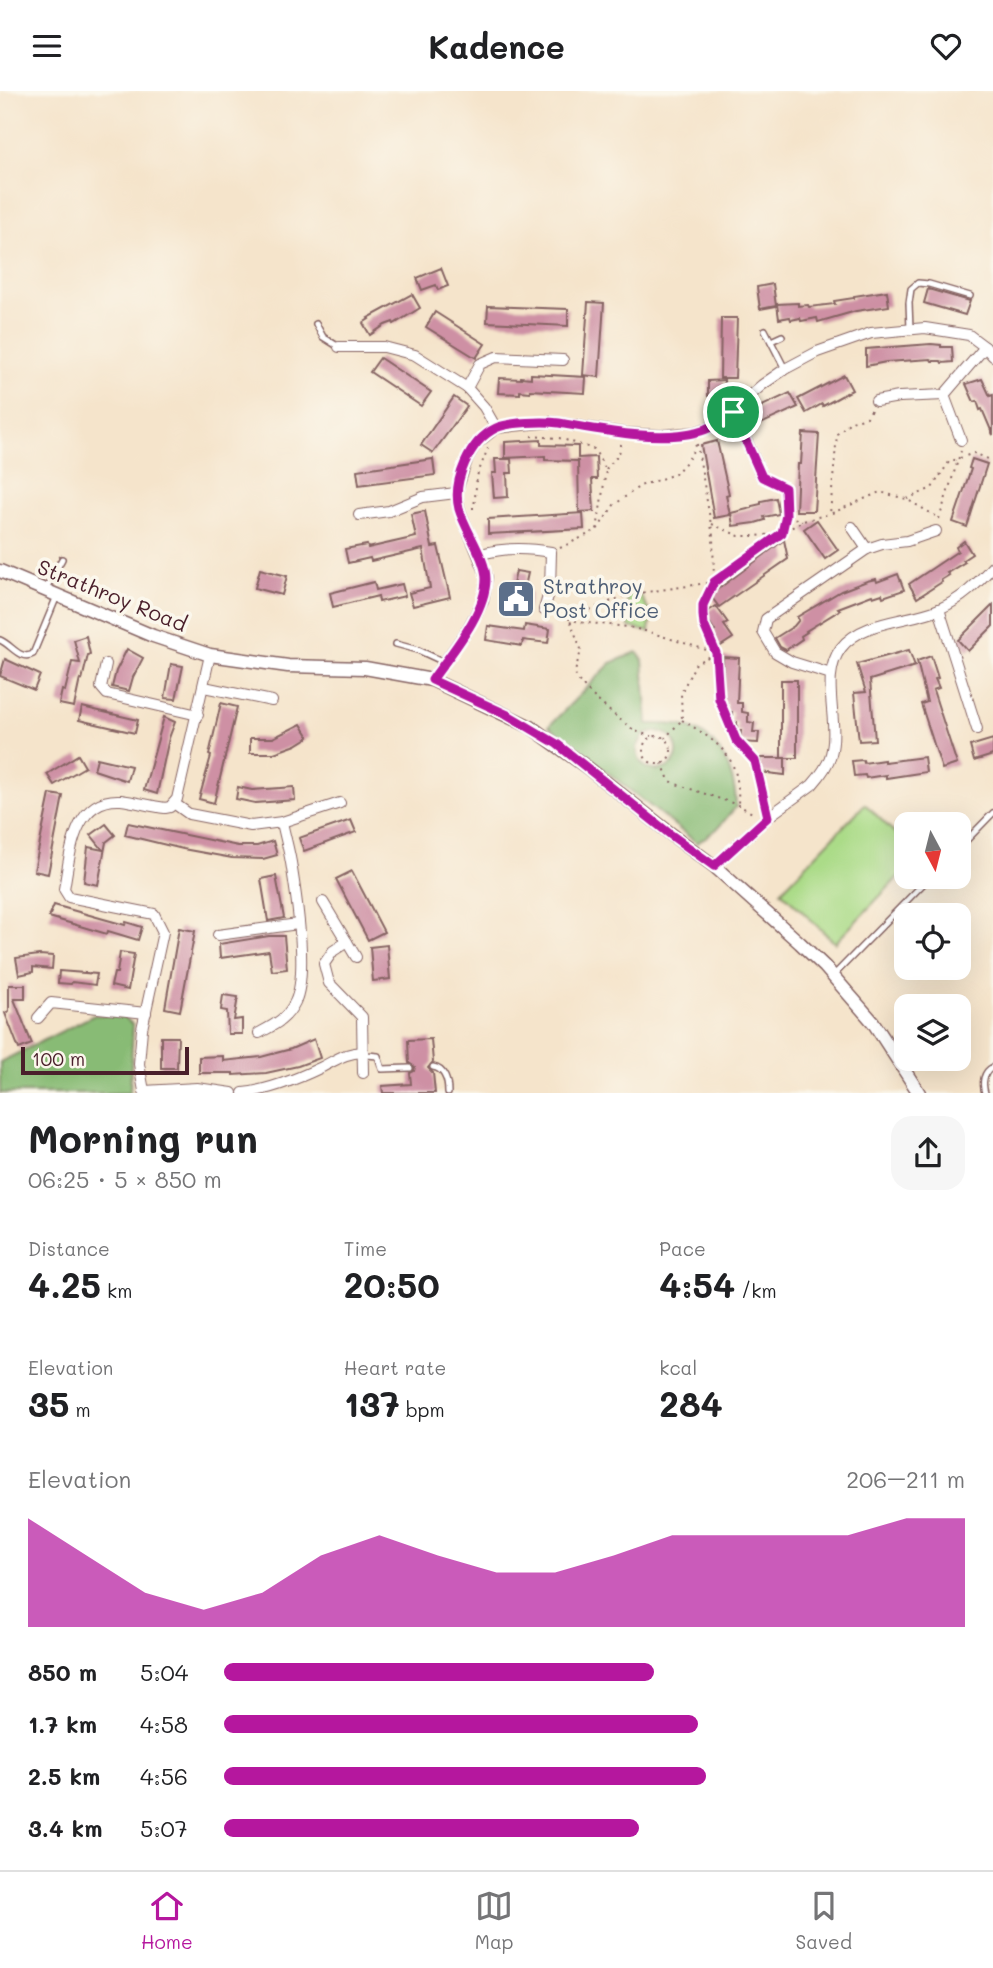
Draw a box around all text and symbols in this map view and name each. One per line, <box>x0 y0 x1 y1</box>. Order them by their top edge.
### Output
text: Kadence <box>428 25 565 67</box>
icon: menu <box>28 27 66 65</box>
icon: heart <box>927 27 965 65</box>
pin <box>703 382 763 442</box>
icon: arrive <box>714 393 752 431</box>
street label: Strathroy Road <box>34 552 191 637</box>
place label: Strathroy Post Office <box>543 572 659 623</box>
public building icon: Strathroy Post Office <box>495 578 537 620</box>
north arrow <box>894 812 971 889</box>
map controls <box>894 812 971 1071</box>
button: locate <box>894 903 971 980</box>
button: layers <box>894 994 971 1071</box>
scale bar <box>21 1044 189 1076</box>
text: 100 m <box>32 1046 85 1071</box>
text: Morning run <box>28 1113 258 1163</box>
button: share <box>891 1116 965 1190</box>
text: 06:25 · 5 × 850 m <box>28 1164 222 1194</box>
text: Distance <box>28 1236 110 1261</box>
text: Time <box>344 1236 387 1261</box>
text: Pace <box>659 1236 706 1261</box>
text: 4.25 <box>28 1261 101 1307</box>
text: 20:50 <box>344 1261 440 1307</box>
text: 4:54 <box>659 1261 735 1307</box>
text: km <box>101 1278 132 1303</box>
text: /km <box>735 1278 777 1303</box>
text: Elevation <box>28 1355 113 1380</box>
text: Heart rate <box>344 1355 446 1380</box>
text: kcal <box>659 1355 697 1380</box>
text: 35 <box>28 1380 69 1426</box>
text: 137 <box>344 1380 400 1426</box>
text: 284 <box>659 1380 723 1426</box>
text: m <box>69 1397 91 1422</box>
text: bpm <box>400 1397 445 1422</box>
text: Elevation <box>28 1464 131 1494</box>
text: 206–211 m <box>846 1464 965 1494</box>
text: 850 m <box>28 1657 97 1687</box>
text: 5:04 <box>140 1657 188 1687</box>
text: 1.7 km <box>28 1709 97 1739</box>
text: 4:58 <box>140 1709 188 1739</box>
text: 2.5 km <box>28 1761 100 1791</box>
text: 4:56 <box>140 1761 188 1791</box>
text: 3.4 km <box>28 1813 102 1843</box>
text: 5:07 <box>140 1813 188 1843</box>
tab: Home <box>141 1887 193 1954</box>
tab: Map <box>475 1887 513 1954</box>
tab: Saved <box>796 1887 852 1954</box>

